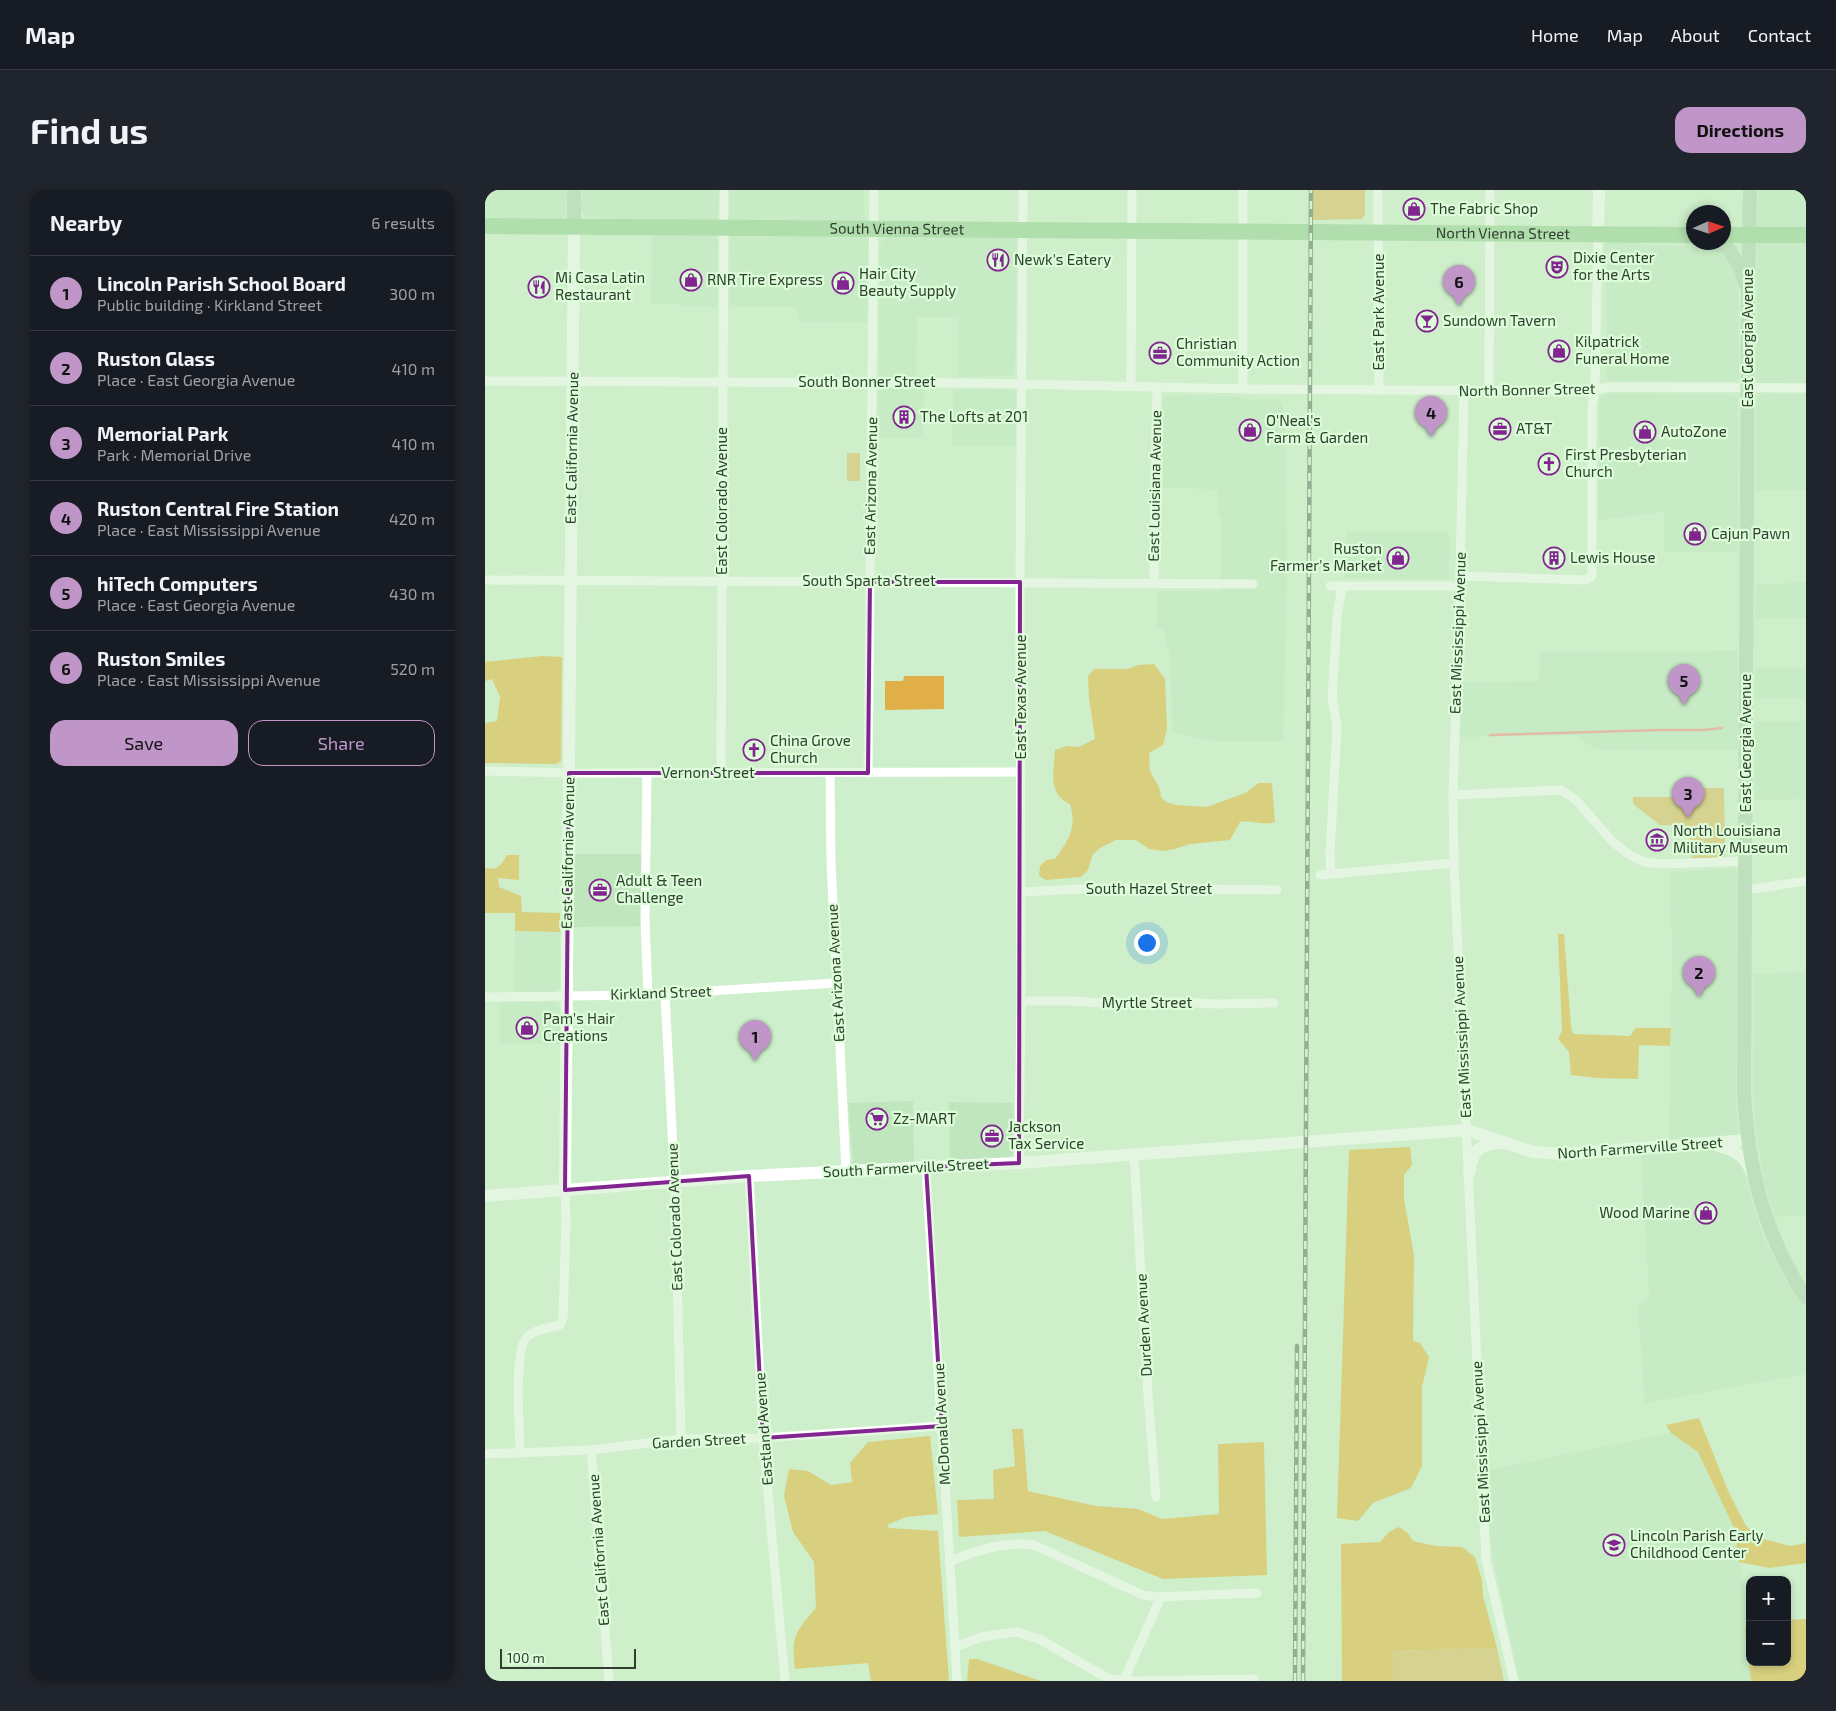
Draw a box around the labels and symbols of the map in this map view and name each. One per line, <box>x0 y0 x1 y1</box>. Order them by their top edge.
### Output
shop icon: The Fabric Shop <box>1402 197 1426 221</box>
place label: The Fabric Shop <box>1430 199 1538 217</box>
north arrow <box>1686 205 1731 250</box>
street label: South Vienna Street <box>830 219 965 238</box>
street label: North Vienna Street <box>1436 223 1570 242</box>
restaurant icon: Newk's Eatery <box>986 248 1010 272</box>
place label: Dixie Center for the Arts <box>1573 248 1655 283</box>
place label: Newk's Eatery <box>1014 250 1111 268</box>
street label: East Park Avenue <box>1369 253 1387 371</box>
theatre icon: Dixie Center for the Arts <box>1545 255 1569 279</box>
place label: Hair City Beauty Supply <box>859 264 956 299</box>
pin: 6 <box>1443 265 1475 306</box>
place label: Mi Casa Latin Restaurant <box>555 268 645 303</box>
shop icon: RNR Tire Express <box>679 268 703 292</box>
street label: East Georgia Avenue <box>1738 269 1756 407</box>
place label: RNR Tire Express <box>707 270 823 288</box>
shop icon: Hair City Beauty Supply <box>831 271 855 295</box>
restaurant icon: Mi Casa Latin Restaurant <box>527 275 551 299</box>
bar icon: Sundown Tavern <box>1415 309 1439 333</box>
place label: Sundown Tavern <box>1443 311 1556 329</box>
place label: Kilpatrick Funeral Home <box>1575 332 1670 367</box>
place label: Christian Community Action <box>1176 334 1300 369</box>
shop icon: Kilpatrick Funeral Home <box>1547 339 1571 363</box>
office icon: Christian Community Action <box>1148 341 1172 365</box>
street label: East California Avenue <box>561 372 581 524</box>
street label: South Bonner Street <box>798 372 936 390</box>
street label: North Bonner Street <box>1458 379 1596 399</box>
pin: 4 <box>1415 396 1447 437</box>
building icon: The Lofts at 201 <box>892 405 916 429</box>
place label: The Lofts at 201 <box>920 407 1028 425</box>
street label: East Louisiana Avenue <box>1144 410 1164 562</box>
place label: O'Neal's Farm & Garden <box>1266 411 1368 446</box>
street label: East Arizona Avenue <box>860 417 880 555</box>
office icon: AT&T <box>1488 417 1512 441</box>
shop icon: O'Neal's Farm & Garden <box>1238 418 1262 442</box>
place label: AT&T <box>1516 419 1553 437</box>
shop icon: AutoZone <box>1633 420 1657 444</box>
place label: AutoZone <box>1661 422 1727 440</box>
street label: East Colorado Avenue <box>712 427 730 575</box>
place label: First Presbyterian Church <box>1565 445 1687 480</box>
church icon: First Presbyterian Church <box>1537 452 1561 476</box>
shop icon: Cajun Pawn <box>1683 522 1707 546</box>
place label: Cajun Pawn <box>1711 524 1790 543</box>
place label: Ruston Farmer's Market <box>1270 539 1382 574</box>
shop icon: Ruston Farmer's Market <box>1386 546 1410 570</box>
building icon: Lewis House <box>1542 546 1566 570</box>
place label: Lewis House <box>1570 548 1656 566</box>
street label: East Mississippi Avenue <box>1445 551 1469 714</box>
street label: South Sparta Street <box>802 571 936 589</box>
street label: East Texas Avenue <box>1011 634 1029 760</box>
pin: 5 <box>1668 664 1700 705</box>
street label: East Georgia Avenue <box>1736 674 1754 812</box>
place label: China Grove Church <box>770 731 851 766</box>
church icon: China Grove Church <box>742 738 766 762</box>
street label: Vernon Street <box>661 763 755 781</box>
street label: East California Avenue <box>557 777 577 929</box>
pin: 3 <box>1672 777 1704 818</box>
place label: North Louisiana Military Museum <box>1673 821 1788 856</box>
museum icon: North Louisiana Military Museum <box>1645 828 1669 852</box>
place label: Adult & Teen Challenge <box>616 871 702 906</box>
office icon: Adult & Teen Challenge <box>588 878 612 902</box>
street label: South Hazel Street <box>1086 879 1212 897</box>
street label: East Arizona Avenue <box>822 903 848 1043</box>
your location <box>1134 930 1160 956</box>
street label: East Mississippi Avenue <box>1448 955 1474 1119</box>
pin: 2 <box>1683 956 1715 997</box>
street label: Kirkland Street <box>610 981 712 1003</box>
street label: Myrtle Street <box>1102 993 1192 1011</box>
place label: Pam's Hair Creations <box>543 1009 615 1044</box>
shop icon: Pam's Hair Creations <box>515 1016 539 1040</box>
pin: 1 <box>739 1020 771 1061</box>
supermarket icon: Zz-MART <box>865 1107 889 1131</box>
place label: Zz-MART <box>893 1109 956 1127</box>
place label: Jackson Tax Service <box>1008 1117 1084 1152</box>
office icon: Jackson Tax Service <box>980 1124 1004 1148</box>
street label: North Farmerville Street <box>1557 1132 1724 1162</box>
street label: East Colorado Avenue <box>662 1143 686 1291</box>
street label: South Farmerville Street <box>823 1154 990 1180</box>
shop icon: Wood Marine <box>1694 1201 1718 1225</box>
place label: Wood Marine <box>1599 1203 1690 1221</box>
street label: Durden Avenue <box>1131 1273 1155 1377</box>
street label: East Mississippi Avenue <box>1467 1360 1493 1524</box>
street label: McDonald Avenue <box>929 1363 953 1486</box>
street label: Eastland Avenue <box>750 1372 776 1486</box>
street label: Garden Street <box>652 1429 747 1451</box>
street label: East California Avenue <box>584 1473 612 1627</box>
place label: Lincoln Parish Early Childhood Center <box>1630 1526 1764 1561</box>
school or university icon: Lincoln Parish Early Childhood Center <box>1602 1533 1626 1557</box>
scale bar <box>500 1646 636 1669</box>

